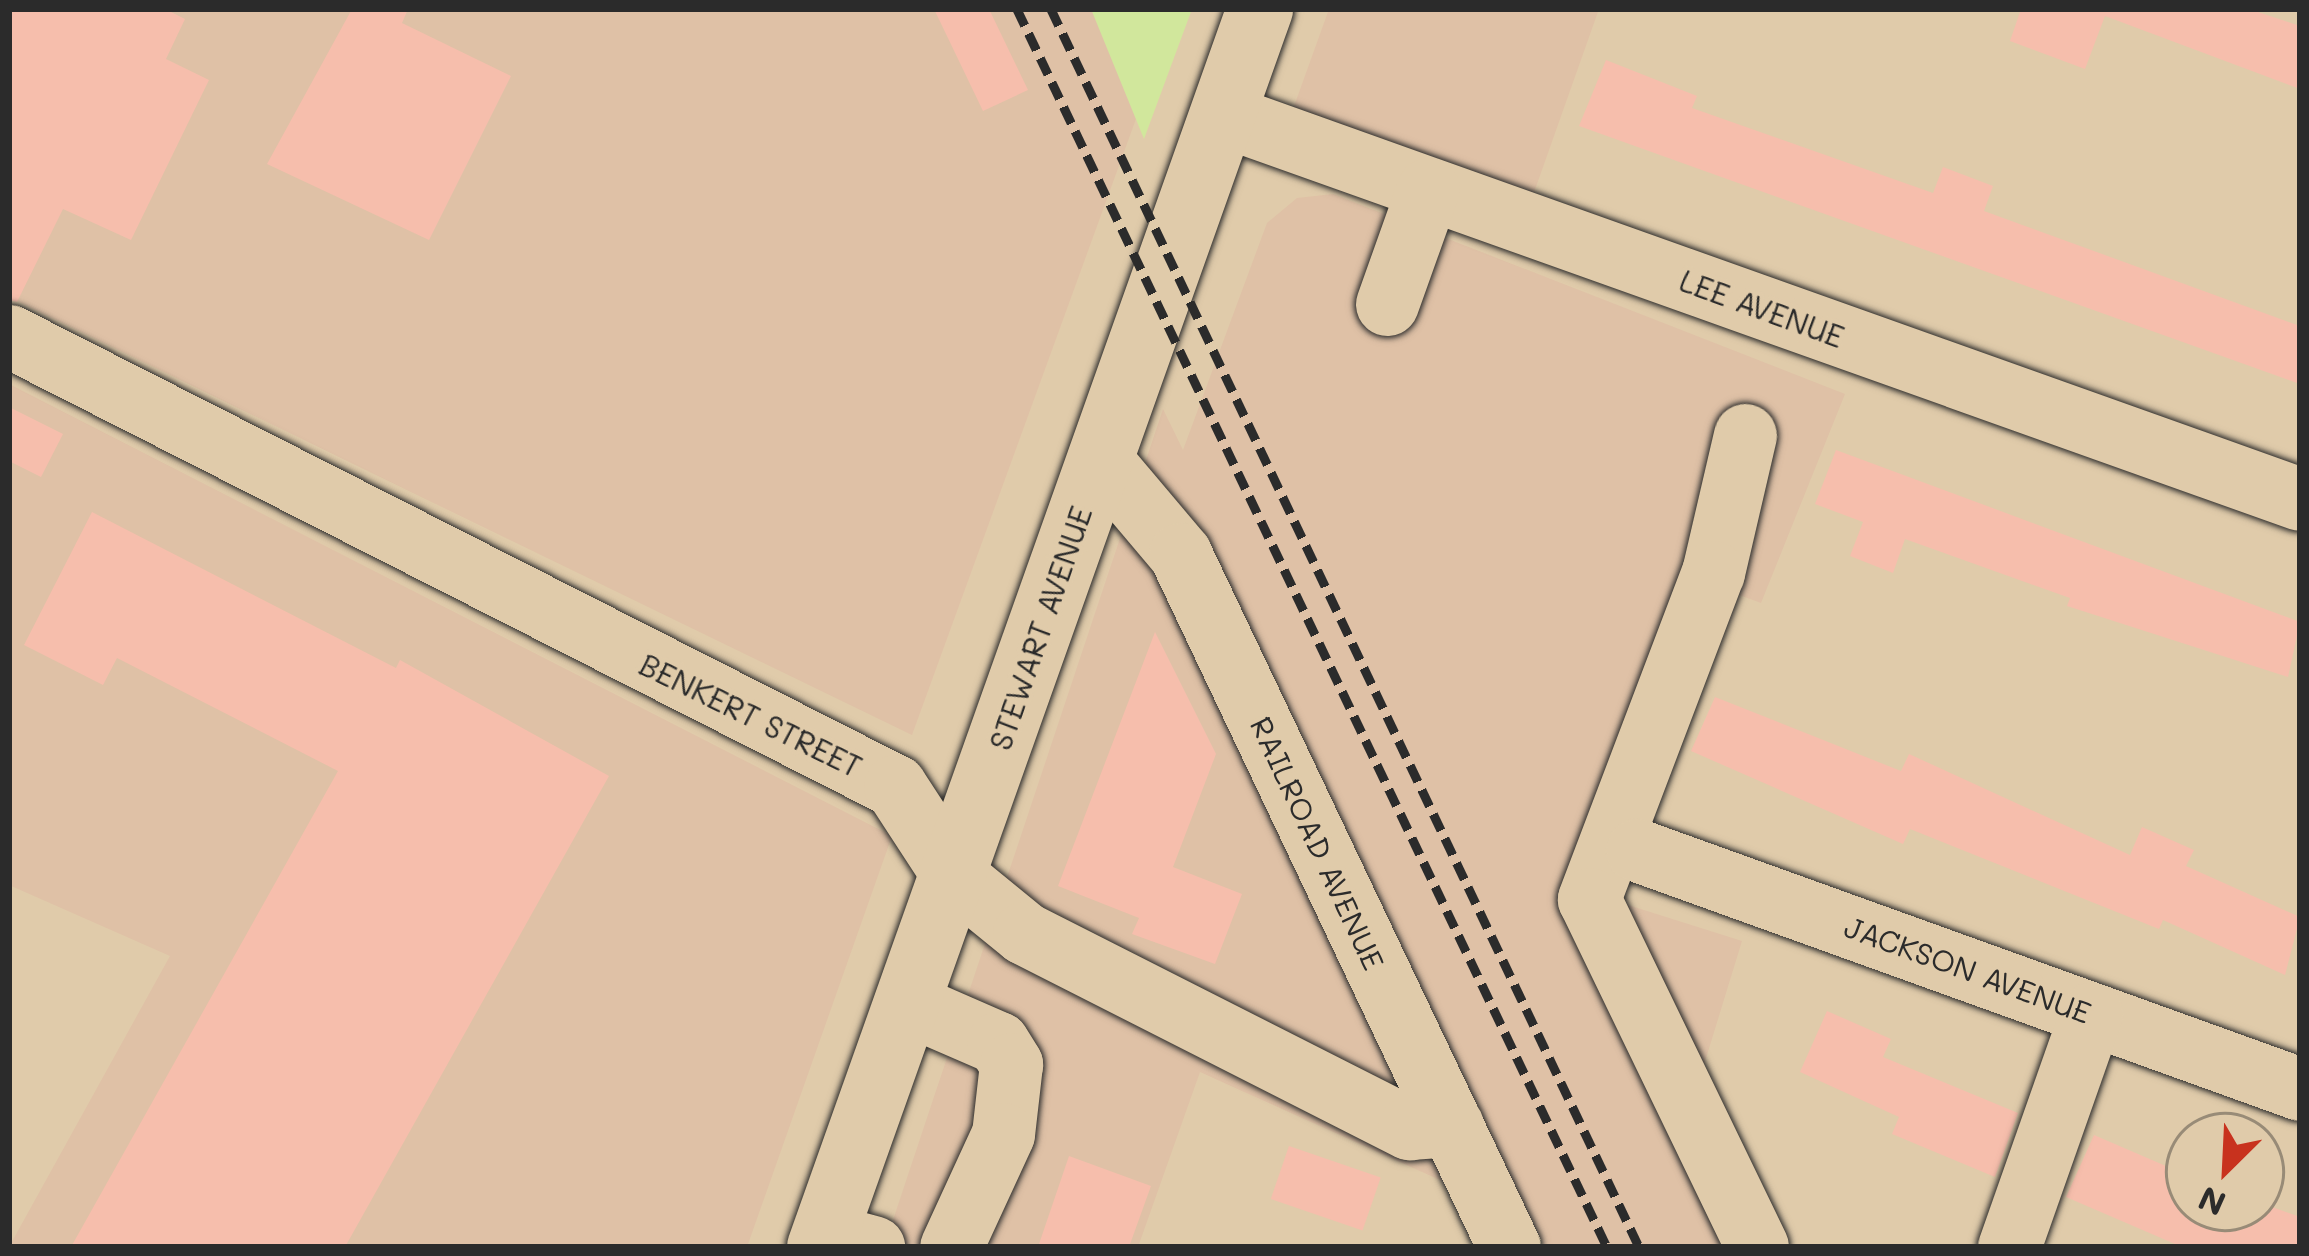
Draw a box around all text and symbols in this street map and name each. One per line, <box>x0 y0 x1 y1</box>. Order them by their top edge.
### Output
street label: LEE AVENUE <box>1675 262 1849 354</box>
street label: STEWART AVENUE <box>981 501 1099 755</box>
street label: BENKERT STREET <box>634 646 868 784</box>
street label: RAILROAD AVENUE <box>1244 711 1392 975</box>
street label: JACKSON AVENUE <box>1840 908 2096 1030</box>
north arrow <box>2165 1112 2285 1232</box>
text: N <box>2191 1178 2232 1227</box>

